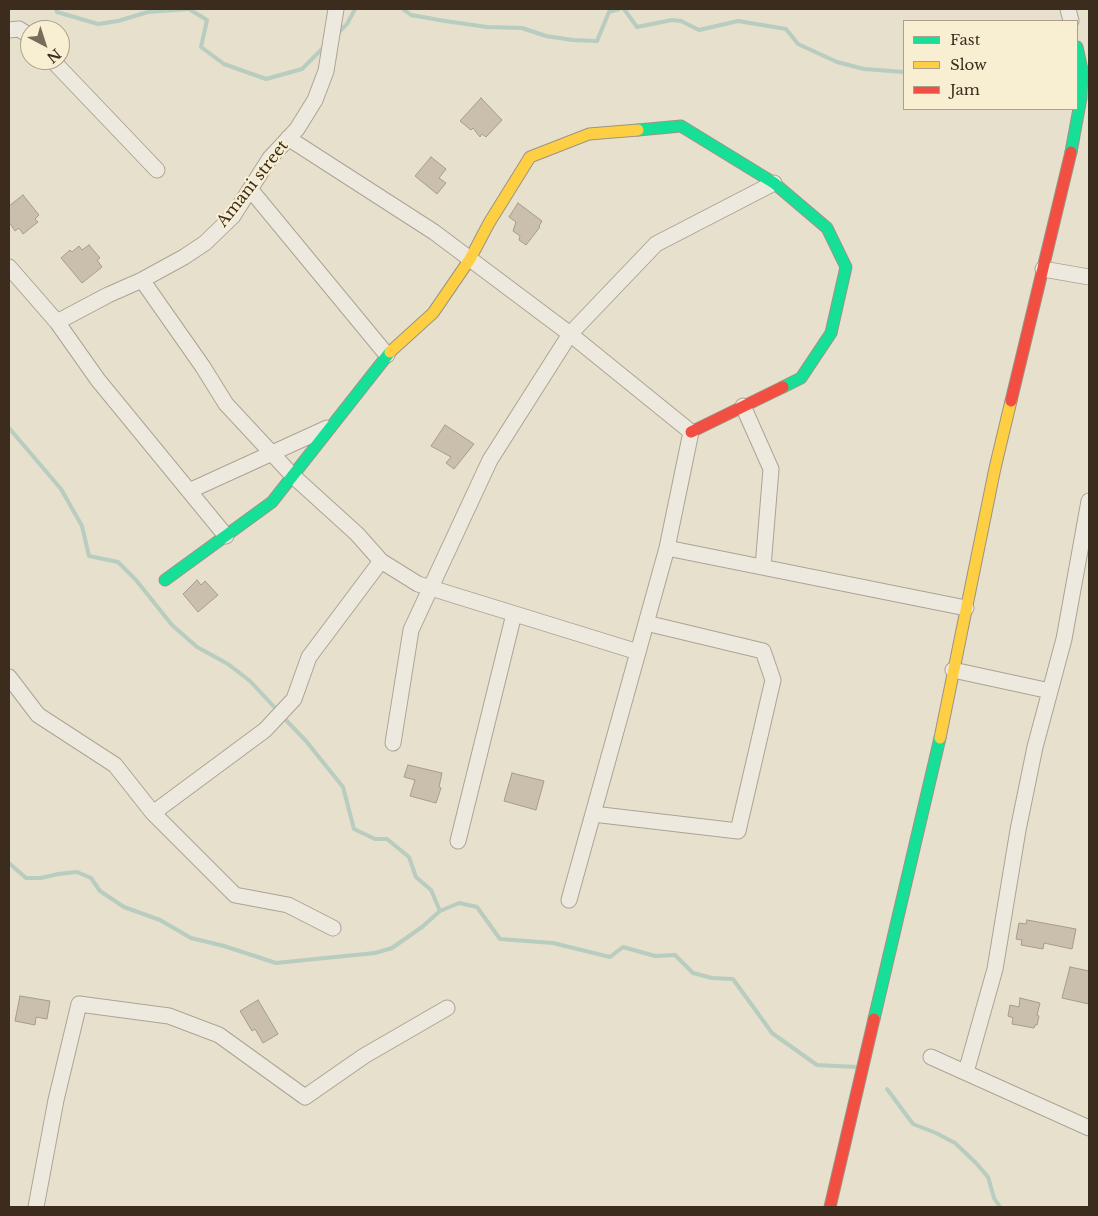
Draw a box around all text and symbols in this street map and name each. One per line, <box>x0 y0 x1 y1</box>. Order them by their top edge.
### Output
north arrow <box>20 20 70 70</box>
legend <box>903 20 1078 110</box>
text: Fast <box>950 30 980 49</box>
text: N <box>43 45 65 67</box>
text: Slow <box>950 55 987 74</box>
text: Jam <box>950 80 980 99</box>
street label: Amani street <box>213 137 293 231</box>

